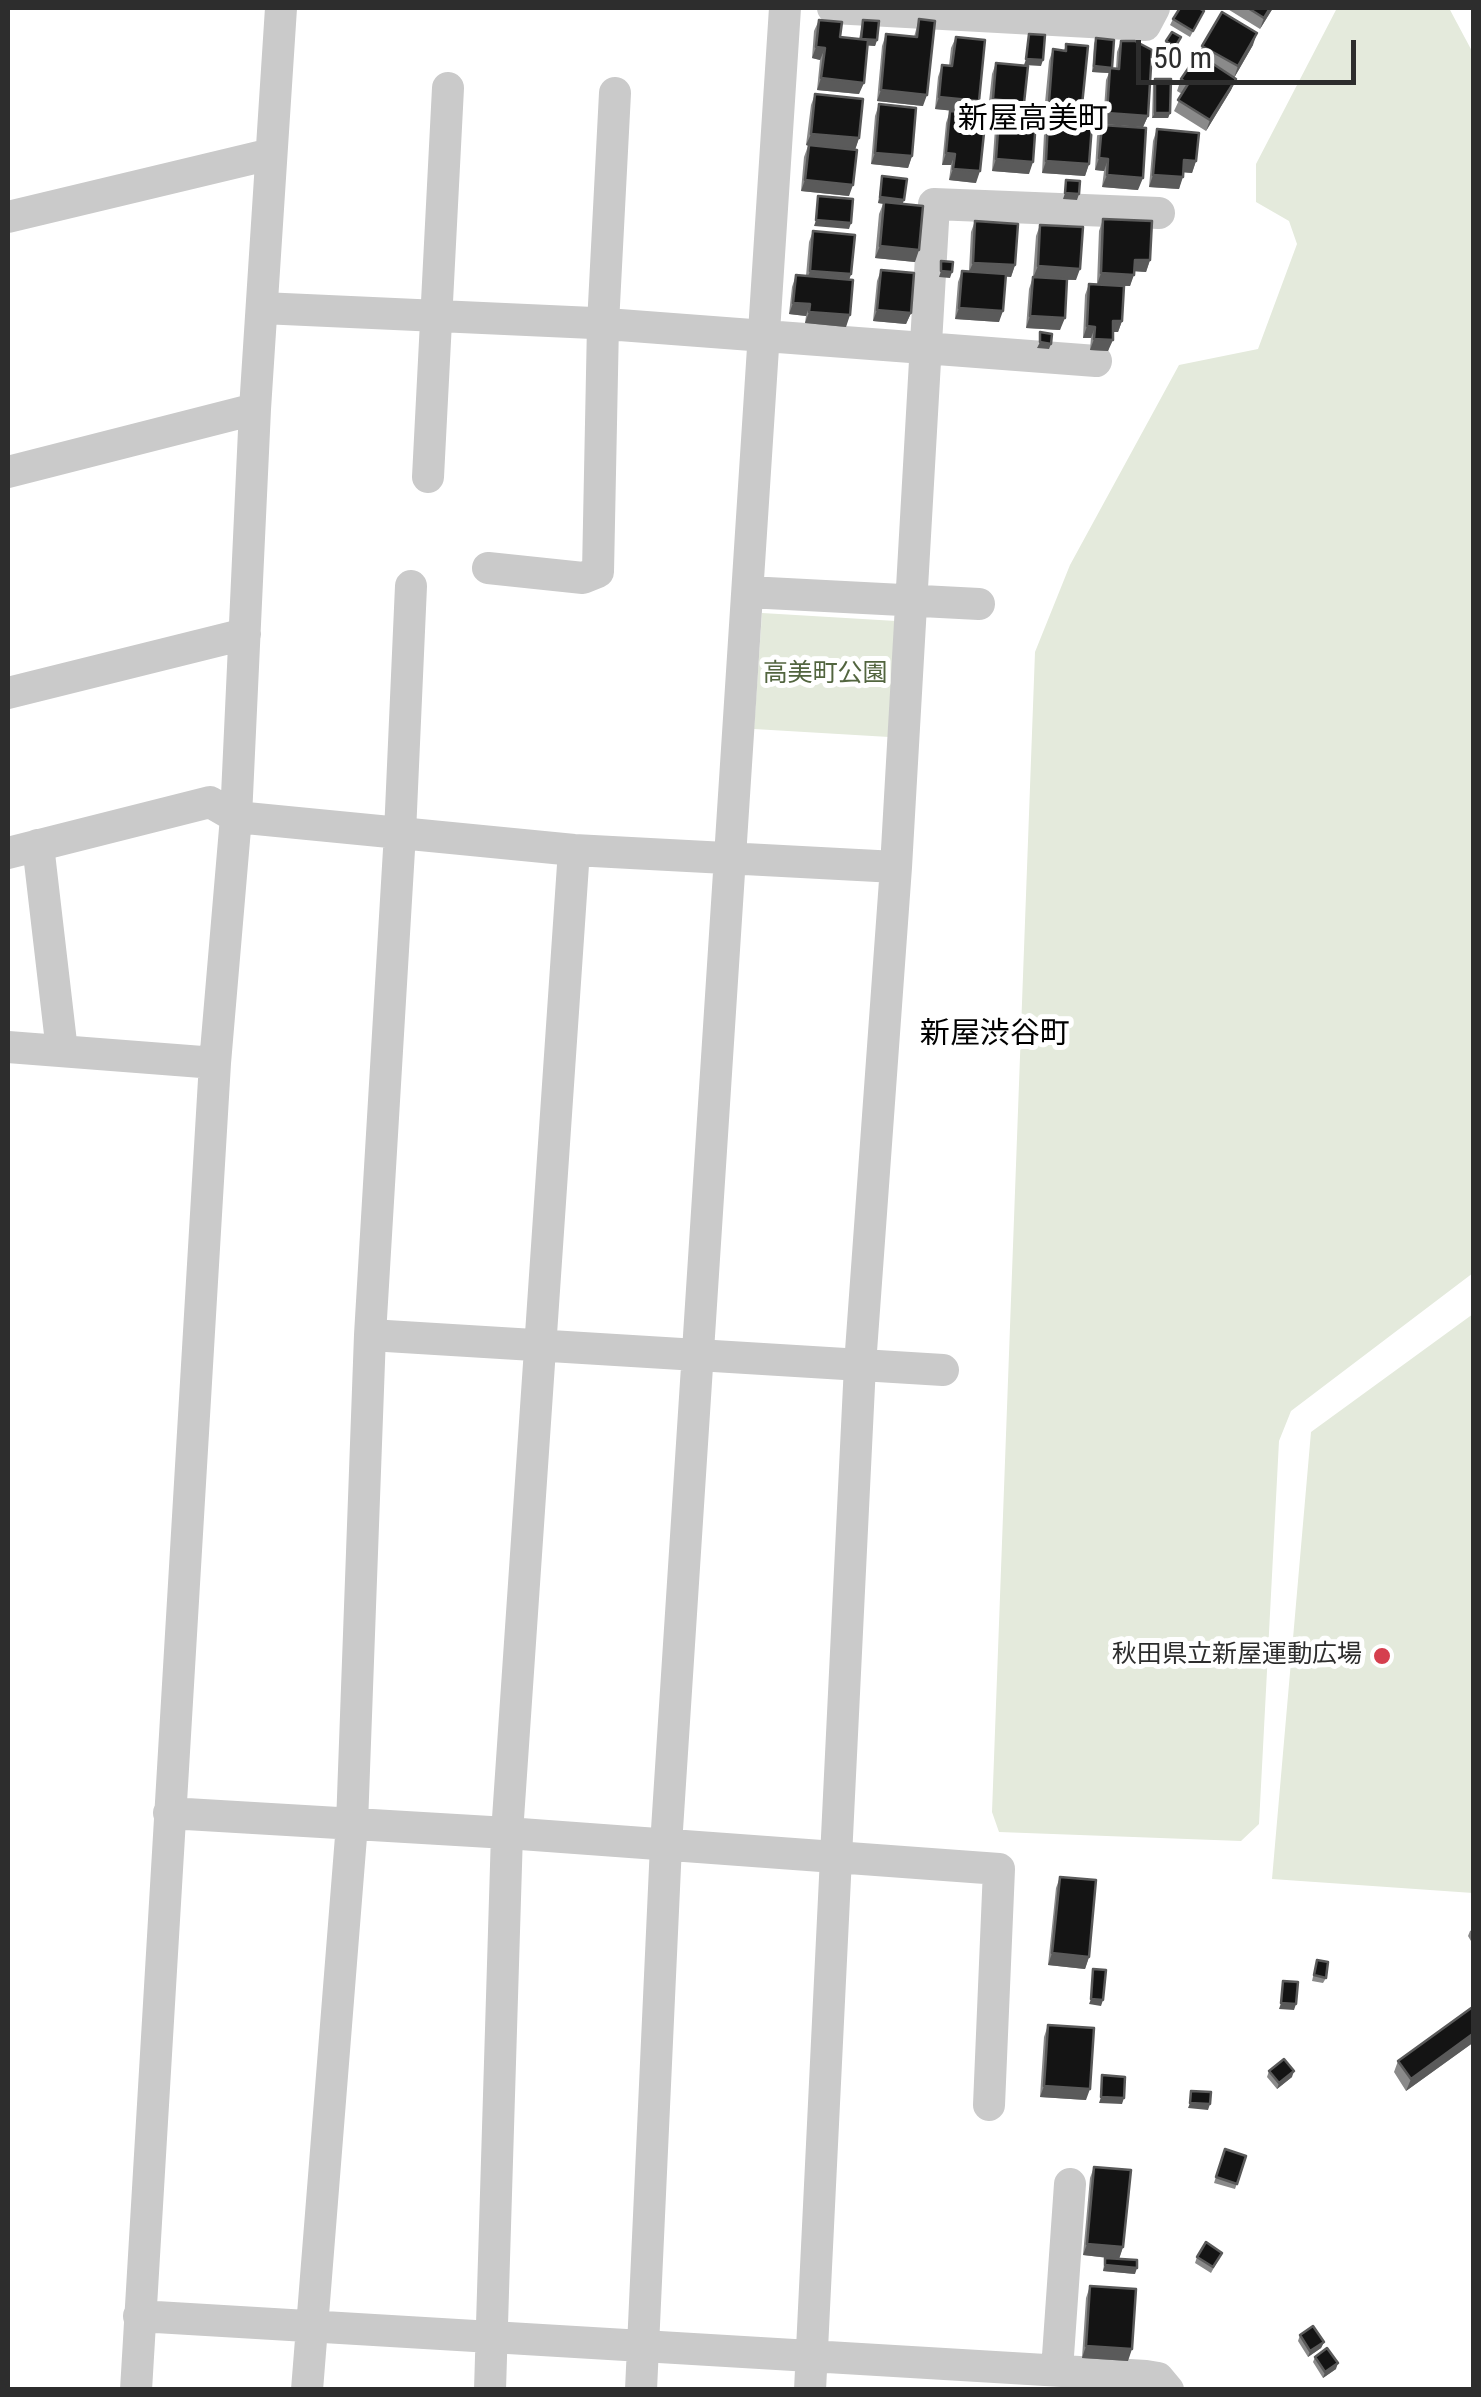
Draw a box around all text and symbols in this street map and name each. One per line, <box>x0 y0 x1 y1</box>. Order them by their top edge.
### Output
scale bar <box>1141 20 1361 82</box>
text: 50 m <box>1153 40 1212 75</box>
district label: 新屋高美町 <box>958 102 1108 138</box>
park label: 高美町公園 <box>763 660 887 690</box>
district label: 新屋渋谷町 <box>920 1017 1070 1053</box>
place label: 秋田県立新屋運動広場 <box>1112 1641 1362 1671</box>
marker: 秋田県立新屋運動広場 <box>1371 1645 1393 1667</box>

